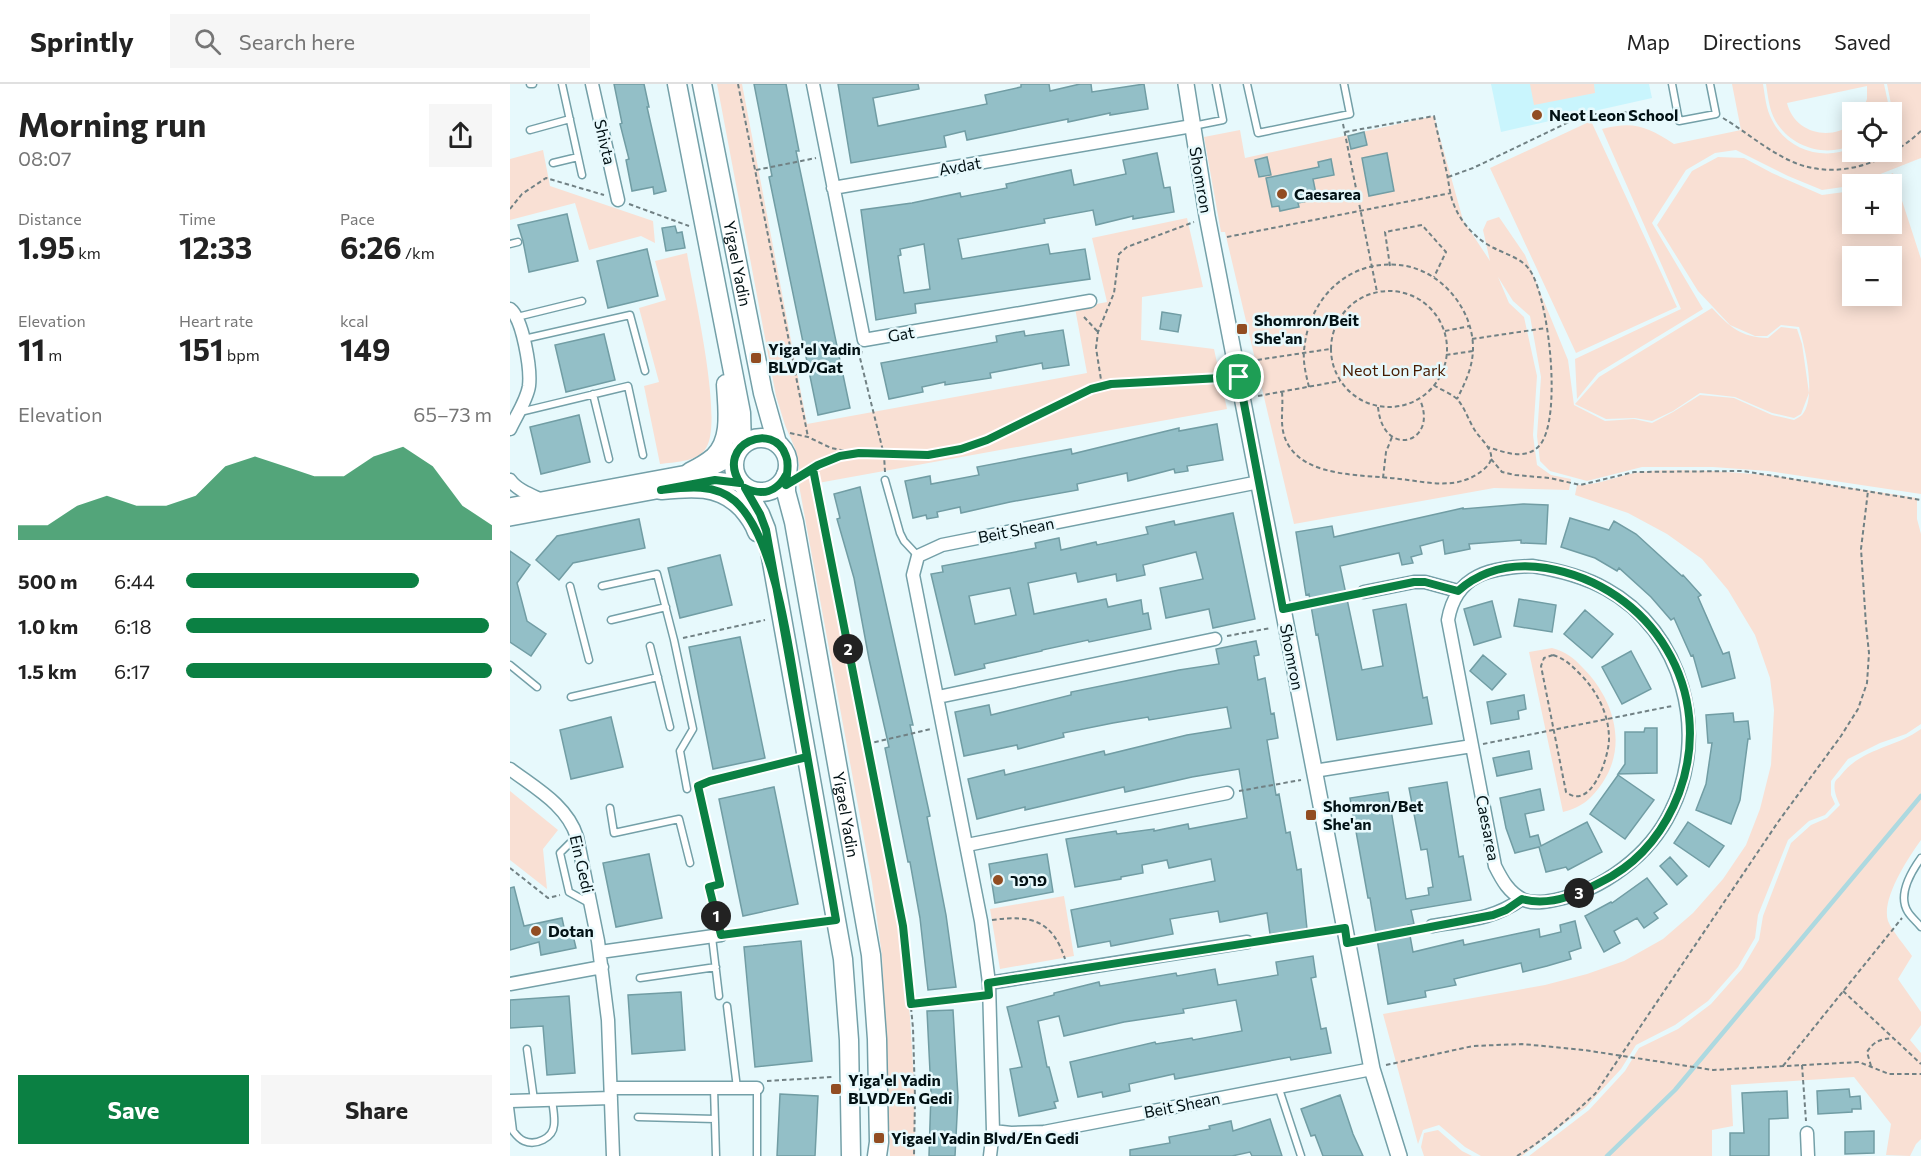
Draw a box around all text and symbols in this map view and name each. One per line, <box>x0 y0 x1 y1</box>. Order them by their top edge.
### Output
search box <box>170 14 590 68</box>
text: Sprintly <box>30 24 134 58</box>
icon: search <box>191 25 224 58</box>
text: Search here <box>239 28 355 55</box>
text: Map <box>1627 29 1670 54</box>
text: Directions <box>1703 29 1801 54</box>
text: Saved <box>1834 29 1891 54</box>
map controls <box>1842 102 1902 306</box>
button: locate <box>1842 102 1902 162</box>
text: Morning run <box>18 103 206 144</box>
button: share <box>429 104 492 167</box>
place label: Neot Leon School <box>1549 105 1678 124</box>
marker: Neot Leon School <box>1530 108 1544 122</box>
street label: Shivta <box>591 117 620 166</box>
street label: Shomron <box>1186 145 1217 215</box>
text: 08:07 <box>18 146 71 170</box>
street label: Avdat <box>937 152 983 179</box>
button: + <box>1842 174 1902 234</box>
place label: Caesarea <box>1294 184 1361 203</box>
marker: Caesarea <box>1275 187 1289 201</box>
text: Distance <box>18 209 82 228</box>
text: Time <box>179 209 216 228</box>
text: Pace <box>340 209 375 228</box>
street label: Yigael Yadin <box>720 219 756 308</box>
text: 1.95 <box>18 228 75 265</box>
text: 12:33 <box>179 228 252 265</box>
text: 6:26 <box>340 228 402 265</box>
text: km <box>75 243 101 262</box>
text: /km <box>402 243 435 262</box>
button: − <box>1842 246 1902 306</box>
place label: Shomron/Beit She'an <box>1254 310 1359 347</box>
text: Elevation <box>18 311 86 330</box>
text: Heart rate <box>179 311 253 330</box>
text: kcal <box>340 311 369 330</box>
street label: Gat <box>886 322 916 345</box>
marker: Shomron/Beit She'an <box>1235 322 1249 336</box>
text: 11 <box>18 330 45 367</box>
text: 151 <box>179 330 224 367</box>
text: 149 <box>340 330 391 367</box>
place label: Yiga'el Yadin BLVD/Gat <box>768 339 861 376</box>
text: m <box>45 345 62 364</box>
text: bpm <box>224 345 260 364</box>
marker: Yiga'el Yadin BLVD/Gat <box>749 351 763 365</box>
pin <box>1213 351 1264 402</box>
icon: arrive <box>1222 360 1255 393</box>
park label: Neot Lon Park <box>1342 360 1446 379</box>
text: Elevation <box>18 402 103 426</box>
text: 65–73 m <box>413 402 492 426</box>
street label: Beit Shean <box>976 513 1056 546</box>
text: 500 m <box>18 569 78 593</box>
text: 6:44 <box>114 569 155 593</box>
text: 1.0 km <box>18 614 78 638</box>
text: 6:18 <box>114 614 152 638</box>
street label: Shomron <box>1277 622 1308 692</box>
pin: 2 <box>833 634 863 664</box>
text: 2 <box>843 639 853 658</box>
text: 1.5 km <box>18 659 77 683</box>
text: 6:17 <box>114 659 150 683</box>
street label: Yigael Yadin <box>830 770 863 859</box>
street label: Caesarea <box>1473 794 1504 862</box>
place label: Shomron/Bet She'an <box>1323 796 1424 833</box>
marker: Shomron/Bet She'an <box>1304 808 1318 822</box>
street label: Ein Gedi <box>567 833 598 895</box>
place label: פרפר <box>1010 870 1047 889</box>
marker: פרפר <box>991 873 1005 887</box>
pin: 3 <box>1564 878 1594 908</box>
text: 3 <box>1574 883 1584 902</box>
pin: 1 <box>701 901 731 931</box>
text: 1 <box>712 906 720 925</box>
place label: Dotan <box>548 921 594 940</box>
marker: Dotan <box>529 924 543 938</box>
place label: Yiga'el Yadin BLVD/En Gedi <box>848 1070 952 1107</box>
button: Save <box>18 1075 249 1144</box>
button: Share <box>261 1075 492 1144</box>
marker: Yiga'el Yadin BLVD/En Gedi <box>829 1082 843 1096</box>
street label: Beit Shean <box>1142 1088 1222 1121</box>
place label: Yigael Yadin Blvd/En Gedi <box>891 1128 1079 1147</box>
marker: Yigael Yadin Blvd/En Gedi <box>872 1131 886 1145</box>

